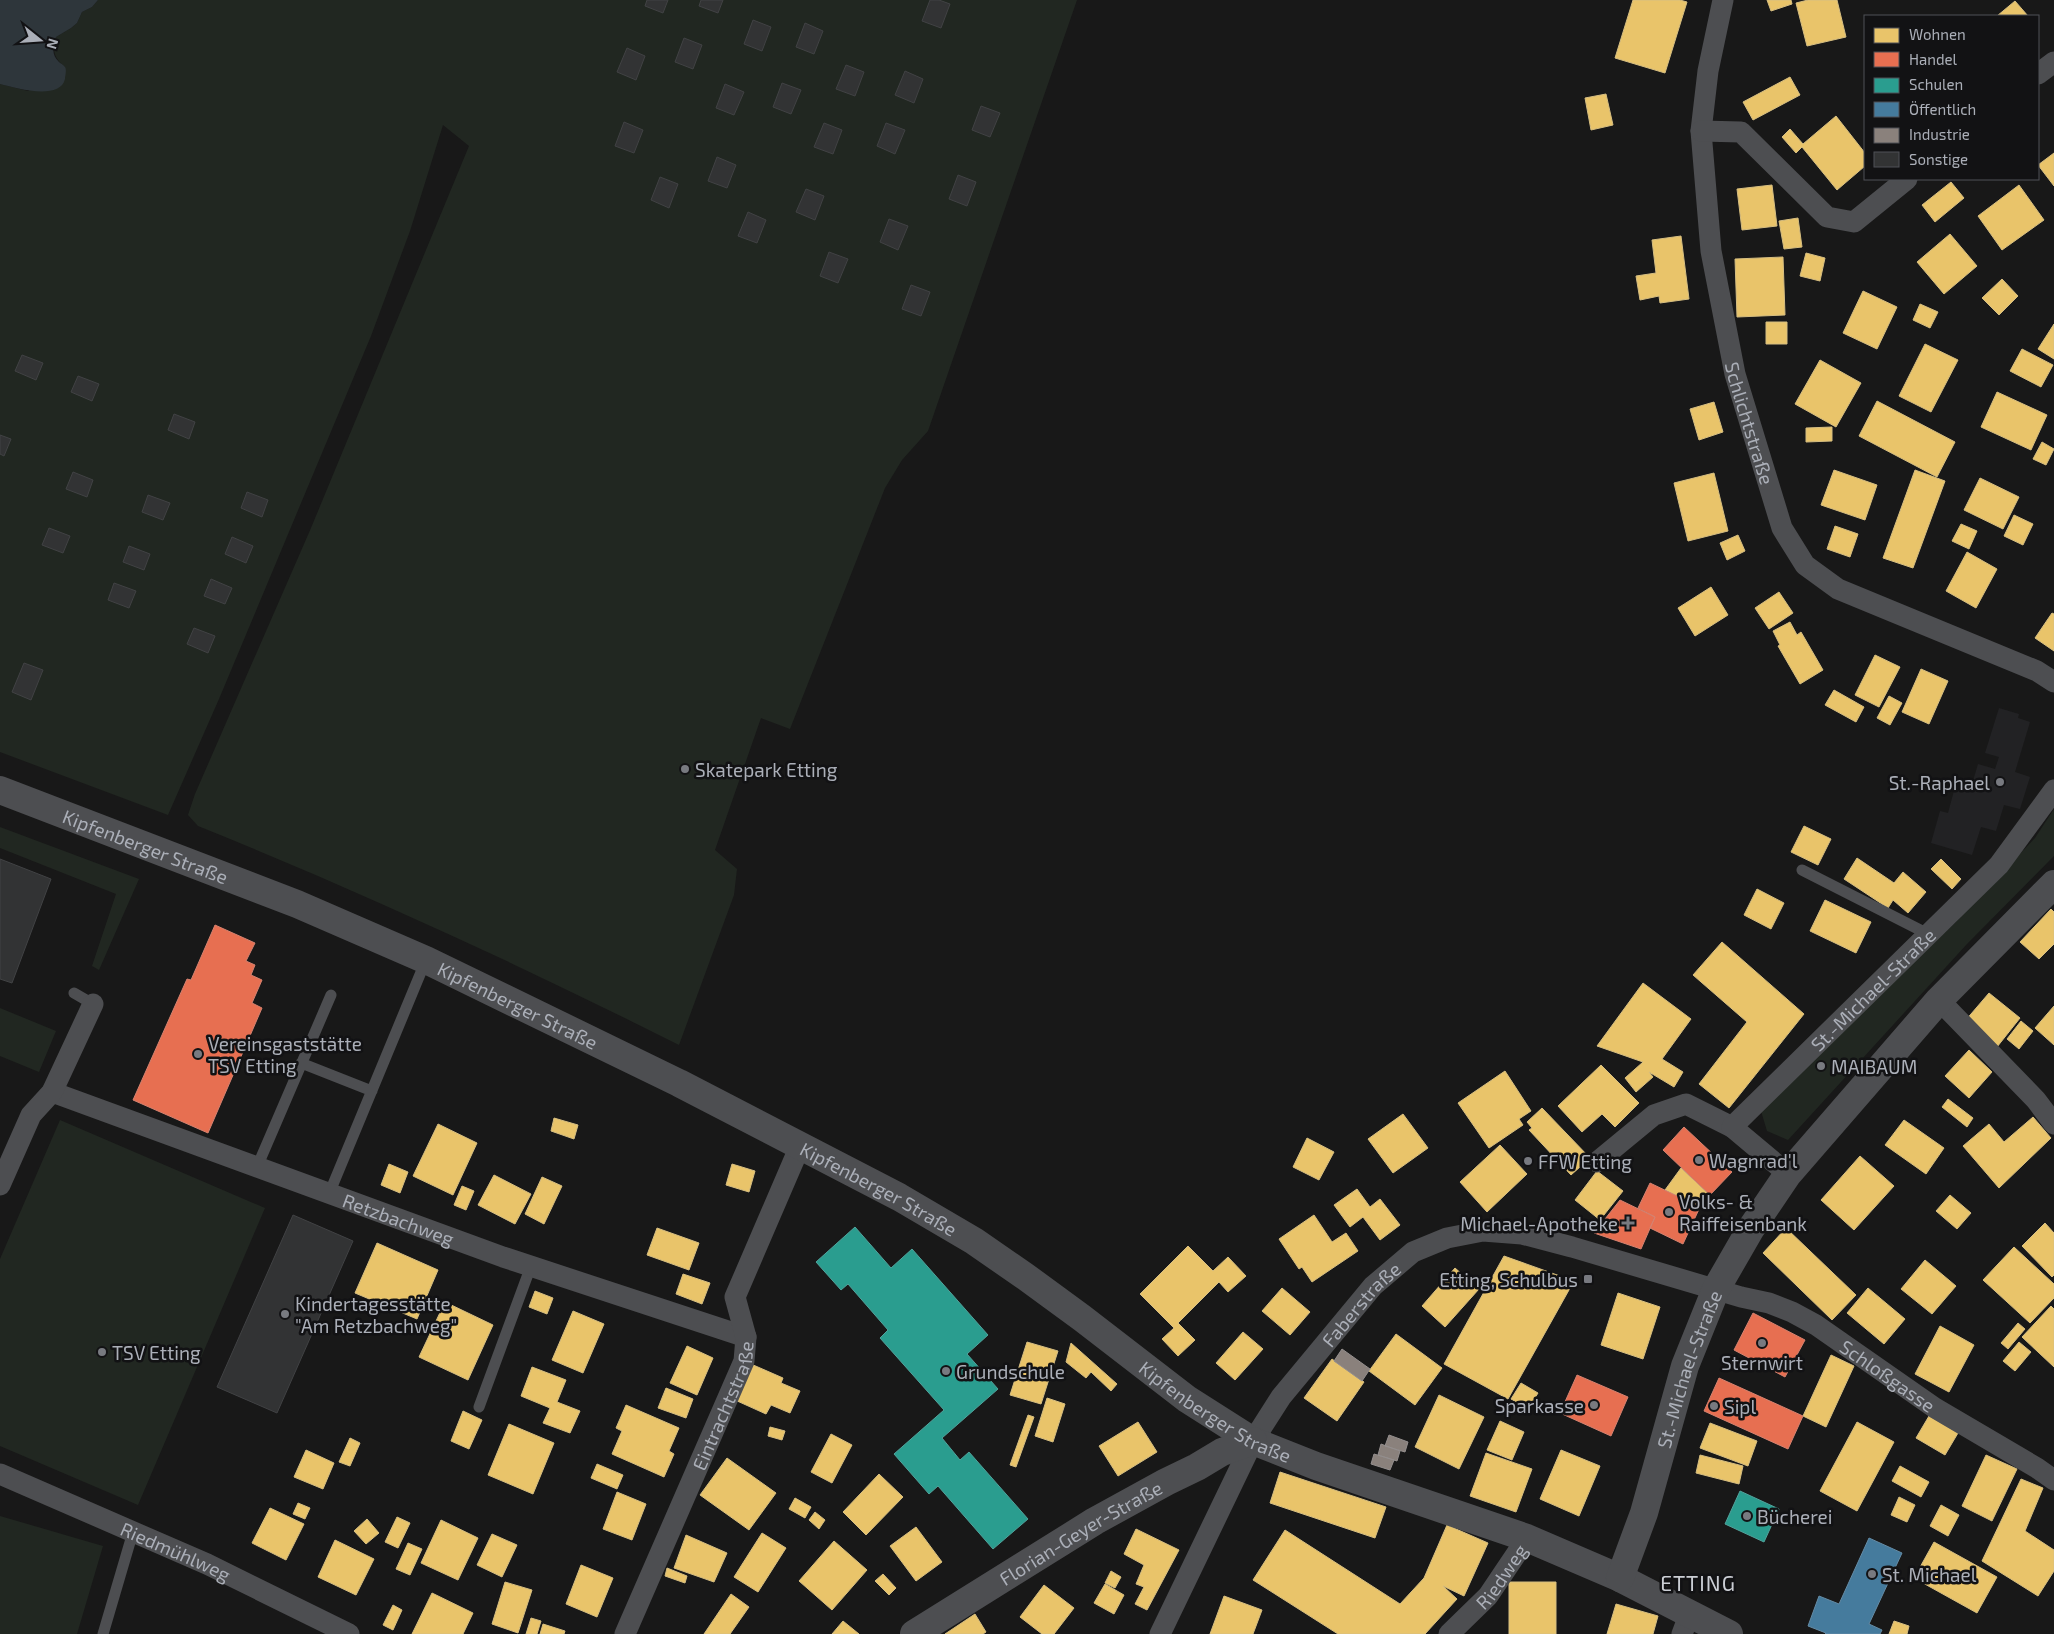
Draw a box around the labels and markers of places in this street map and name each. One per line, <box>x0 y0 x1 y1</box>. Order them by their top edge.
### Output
place label: Skatepark Etting <box>695 758 838 781</box>
marker: Skatepark Etting <box>679 763 691 775</box>
place label: St.-Raphael <box>1889 771 1990 794</box>
marker: St.-Raphael <box>1994 776 2006 788</box>
place label: Vereinsgaststätte TSV Etting <box>208 1032 362 1077</box>
marker: Vereinsgaststätte TSV Etting <box>192 1048 204 1060</box>
place label: MAIBAUM <box>1831 1055 1917 1078</box>
marker: MAIBAUM <box>1815 1060 1827 1072</box>
place label: Wagnrad'l <box>1709 1149 1798 1172</box>
place label: FFW Etting <box>1538 1150 1632 1173</box>
marker: Wagnrad'l <box>1693 1154 1705 1166</box>
marker: FFW Etting <box>1522 1155 1534 1167</box>
place label: Volks- & Raiffeisenbank <box>1679 1190 1807 1235</box>
marker: Volks- & Raiffeisenbank <box>1663 1206 1675 1218</box>
place label: Michael-Apotheke <box>1460 1212 1618 1235</box>
marker: Michael-Apotheke <box>1622 1217 1634 1229</box>
place label: Etting, Schulbus <box>1439 1268 1578 1291</box>
marker: Etting, Schulbus <box>1582 1273 1594 1285</box>
place label: Kindertagesstätte "Am Retzbachweg" <box>295 1292 457 1337</box>
marker: Kindertagesstätte "Am Retzbachweg" <box>279 1308 291 1320</box>
marker: Sternwirt <box>1756 1337 1768 1349</box>
place label: TSV Etting <box>112 1341 201 1364</box>
marker: TSV Etting <box>96 1346 108 1358</box>
place label: Sternwirt <box>1721 1351 1803 1374</box>
place label: Grundschule <box>956 1360 1065 1383</box>
marker: Grundschule <box>940 1365 952 1377</box>
place label: Sparkasse <box>1495 1394 1584 1417</box>
place label: Sipl <box>1724 1395 1756 1418</box>
marker: Sparkasse <box>1588 1399 1600 1411</box>
marker: Sipl <box>1708 1400 1720 1412</box>
place label: Bücherei <box>1757 1505 1832 1528</box>
marker: Bücherei <box>1741 1510 1753 1522</box>
place label: St. Michael <box>1882 1563 1977 1586</box>
marker: St. Michael <box>1866 1568 1878 1580</box>

